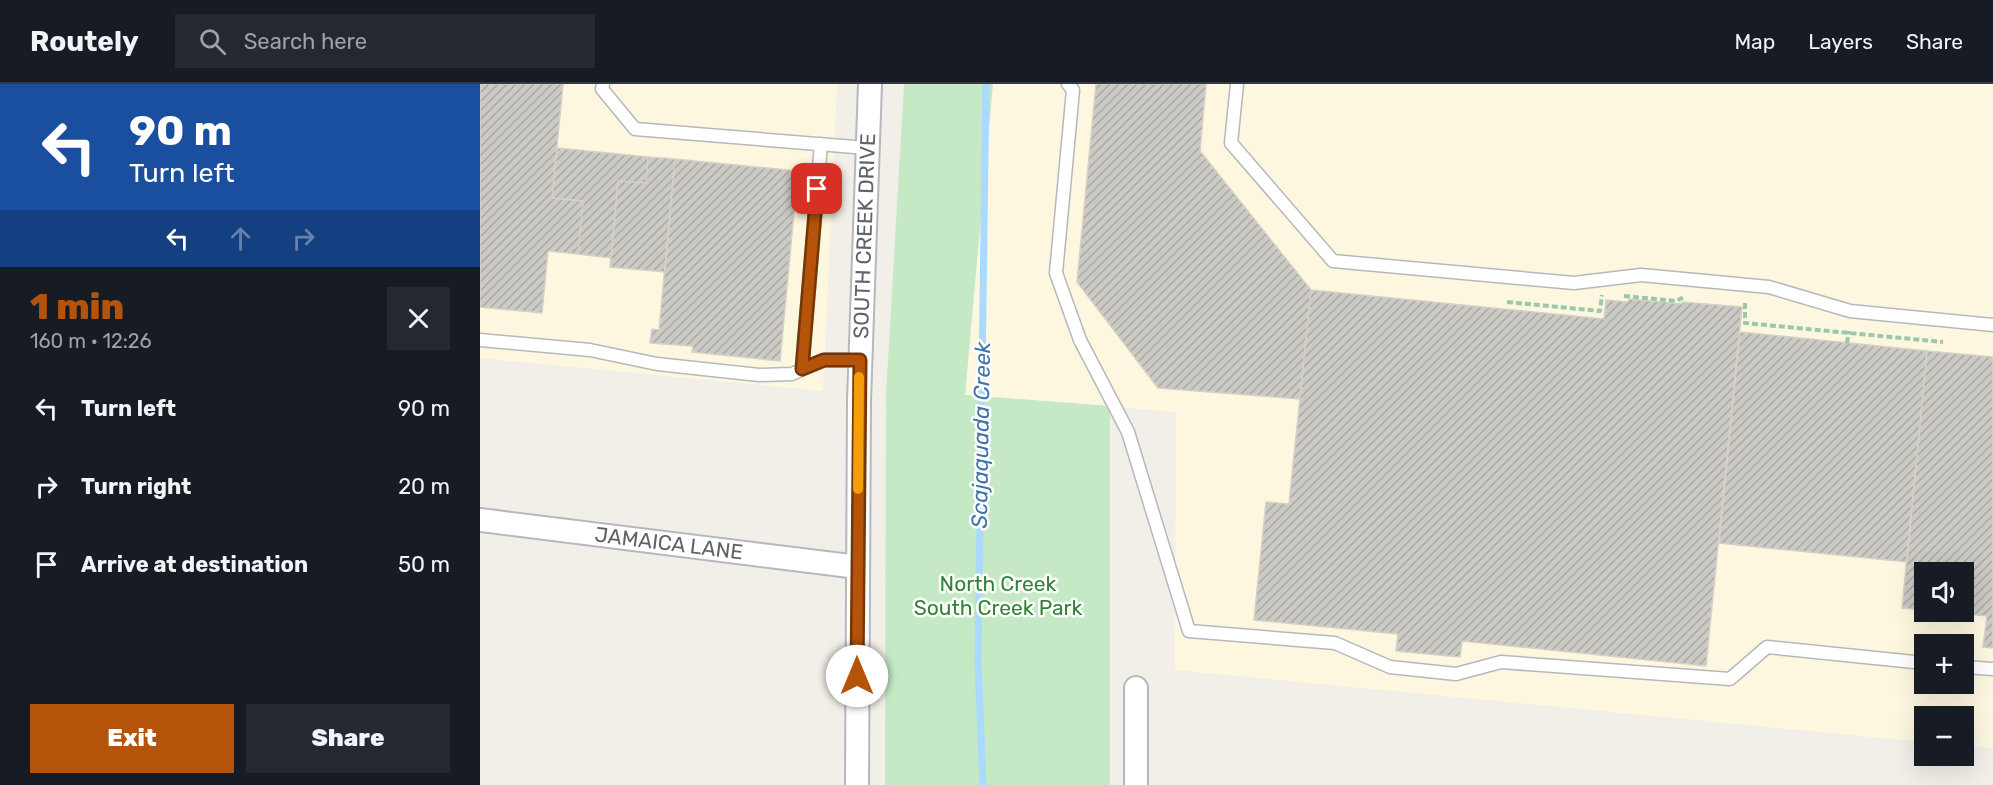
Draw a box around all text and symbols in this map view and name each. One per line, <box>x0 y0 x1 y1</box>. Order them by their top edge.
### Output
search box <box>175 14 595 68</box>
text: Routely <box>30 25 139 58</box>
icon: search <box>196 25 229 58</box>
text: Search here <box>244 28 367 55</box>
text: Map <box>1734 29 1775 54</box>
text: Layers <box>1808 29 1873 54</box>
text: Share <box>1906 29 1963 54</box>
text: 90 m <box>129 106 232 156</box>
icon: left <box>30 108 108 186</box>
street label: SOUTH CREEK DRIVE <box>848 133 880 339</box>
text: Turn left <box>129 157 234 189</box>
pin <box>791 163 842 214</box>
icon: arrive <box>800 172 833 205</box>
icon: left <box>161 222 194 255</box>
icon: ahead <box>224 222 257 255</box>
icon: right <box>287 222 320 255</box>
text: 1 min <box>30 285 124 328</box>
button: close <box>387 287 450 350</box>
text: 160 m · 12:26 <box>30 329 152 353</box>
water label: Scajaquada Creek <box>966 341 996 529</box>
icon: left <box>30 392 63 425</box>
text: Turn left <box>81 395 176 422</box>
text: 90 m <box>398 395 450 422</box>
icon: right <box>30 470 63 503</box>
text: Turn right <box>81 473 191 500</box>
text: 20 m <box>398 473 450 500</box>
street label: JAMAICA LANE <box>593 521 745 565</box>
icon: arrive <box>30 548 63 581</box>
text: Arrive at destination <box>81 551 308 578</box>
text: 50 m <box>398 551 450 578</box>
map controls <box>1914 562 1974 766</box>
button: sound <box>1914 562 1974 622</box>
park label: North Creek South Creek Park <box>914 571 1082 620</box>
button: + <box>1914 634 1974 694</box>
position arrow <box>825 644 889 708</box>
button: Exit <box>30 704 234 773</box>
button: Share <box>246 704 450 773</box>
button: − <box>1914 706 1974 766</box>

